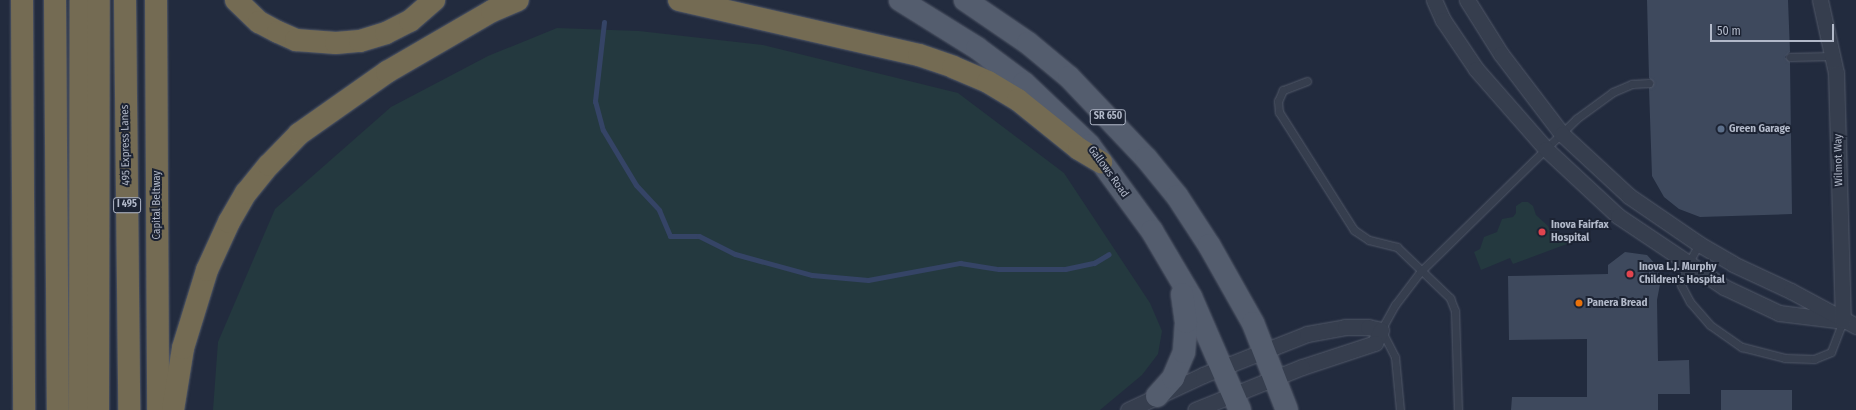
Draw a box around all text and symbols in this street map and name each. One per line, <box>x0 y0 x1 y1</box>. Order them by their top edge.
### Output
scale bar <box>1712 16 1836 42</box>
text: 50 m <box>1717 24 1741 38</box>
street label: 495 Express Lanes <box>119 104 133 186</box>
road number: SR 650 <box>1089 109 1127 125</box>
place label: Green Garage <box>1729 122 1790 136</box>
marker: Green Garage <box>1716 124 1726 134</box>
street label: Wilmot Way <box>1832 134 1846 186</box>
street label: Gallows Road <box>1085 144 1131 200</box>
street label: Capital Beltway <box>150 171 164 239</box>
road number: I 495 <box>113 197 141 213</box>
place label: Inova Fairfax Hospital <box>1551 219 1609 245</box>
marker: Inova Fairfax Hospital <box>1536 226 1548 238</box>
place label: Inova L.J. Murphy Children's Hospital <box>1639 261 1725 287</box>
marker: Inova L.J. Murphy Children's Hospital <box>1624 268 1636 280</box>
place label: Panera Bread <box>1587 296 1648 310</box>
marker: Panera Bread <box>1574 298 1584 308</box>

